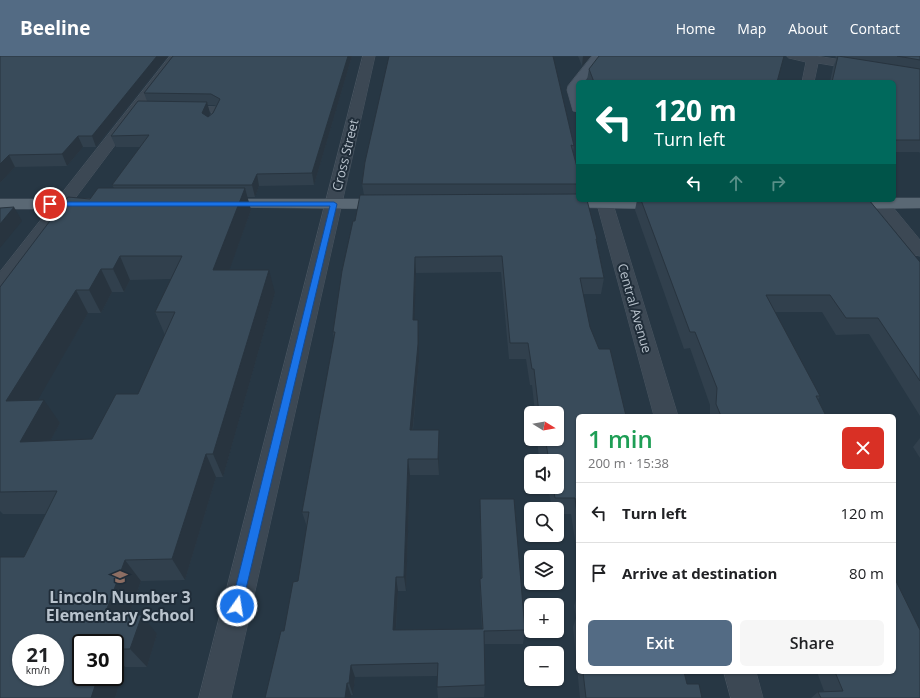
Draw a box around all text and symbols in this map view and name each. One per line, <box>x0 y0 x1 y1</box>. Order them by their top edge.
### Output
text: Beeline <box>20 15 91 41</box>
text: Home <box>676 19 715 38</box>
text: Map <box>737 19 766 38</box>
text: About <box>788 19 828 38</box>
text: Contact <box>850 19 900 38</box>
text: 120 m <box>654 91 737 129</box>
icon: left <box>588 96 640 148</box>
street label: Cross Street <box>327 117 363 193</box>
text: Turn left <box>654 127 725 151</box>
icon: left <box>683 172 705 194</box>
icon: ahead <box>725 172 747 194</box>
icon: right <box>767 172 789 194</box>
pin <box>33 187 67 221</box>
icon: arrive <box>39 193 61 215</box>
street label: Central Avenue <box>614 261 656 355</box>
north arrow <box>524 406 564 446</box>
map controls <box>524 406 564 686</box>
text: 1 min <box>588 422 653 455</box>
button: close <box>842 427 884 469</box>
button: sound <box>524 454 564 494</box>
text: 200 m · 15:38 <box>588 454 669 472</box>
button: search <box>524 502 564 542</box>
icon: left <box>588 502 610 524</box>
text: Turn left <box>622 503 687 523</box>
text: 120 m <box>840 503 884 523</box>
button: layers <box>524 550 564 590</box>
icon: arrive <box>588 562 610 584</box>
text: Arrive at destination <box>622 563 777 583</box>
text: 80 m <box>849 563 884 583</box>
school or university icon: Lincoln Number 3 Elementary School <box>111 568 129 586</box>
position arrow <box>216 585 258 627</box>
place label: Lincoln Number 3 Elementary School <box>46 586 194 626</box>
button: + <box>524 598 564 638</box>
button: Exit <box>588 620 732 666</box>
button: Share <box>740 620 884 666</box>
speed limit sign: 30 <box>72 634 124 686</box>
text: 21 <box>27 641 49 668</box>
button: − <box>524 646 564 686</box>
text: km/h <box>26 663 50 677</box>

